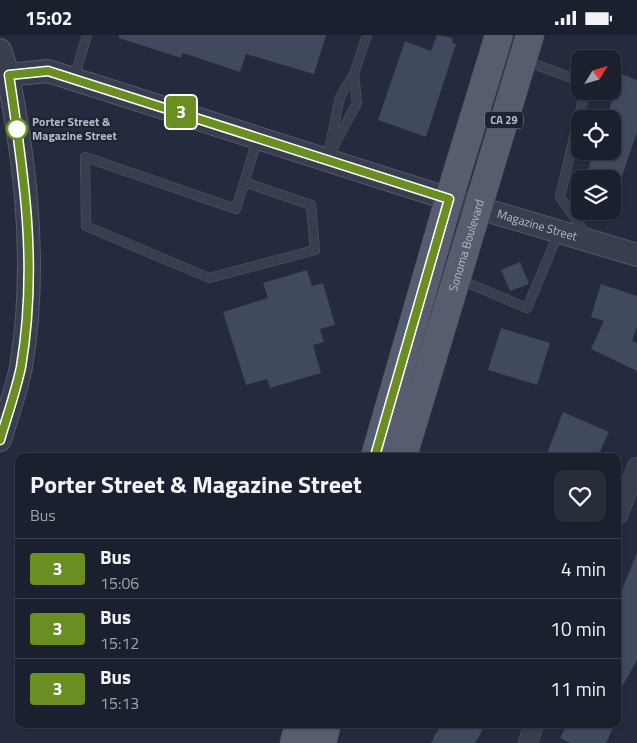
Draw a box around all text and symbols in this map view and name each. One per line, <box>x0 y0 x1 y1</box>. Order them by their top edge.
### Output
text: 15:02 <box>25 3 72 32</box>
north arrow <box>571 50 621 100</box>
map controls <box>571 50 621 220</box>
line badge: 3 <box>165 96 197 128</box>
text: 3 <box>176 98 186 125</box>
button: locate <box>571 110 621 160</box>
road number: CA 29 <box>485 111 523 129</box>
place label: Porter Street & Magazine Street <box>32 112 117 145</box>
marker: Porter Street & Magazine Street <box>6 118 28 140</box>
button: layers <box>571 170 621 220</box>
street label: Sonoma Boulevard <box>443 197 489 294</box>
street label: Magazine Street <box>495 204 580 246</box>
text: Porter Street & Magazine Street <box>30 466 362 502</box>
button: heart <box>554 470 606 522</box>
text: Bus <box>30 503 56 527</box>
text: Bus <box>100 542 131 571</box>
text: 4 min <box>561 554 606 583</box>
text: 3 <box>52 555 63 582</box>
text: 15:06 <box>100 571 139 595</box>
text: Bus <box>100 602 131 631</box>
text: 10 min <box>550 614 606 643</box>
text: 3 <box>52 615 63 642</box>
text: 15:12 <box>100 631 139 655</box>
text: Bus <box>100 662 131 691</box>
text: 11 min <box>550 674 606 703</box>
text: 3 <box>52 675 63 702</box>
text: 15:13 <box>100 691 139 715</box>

